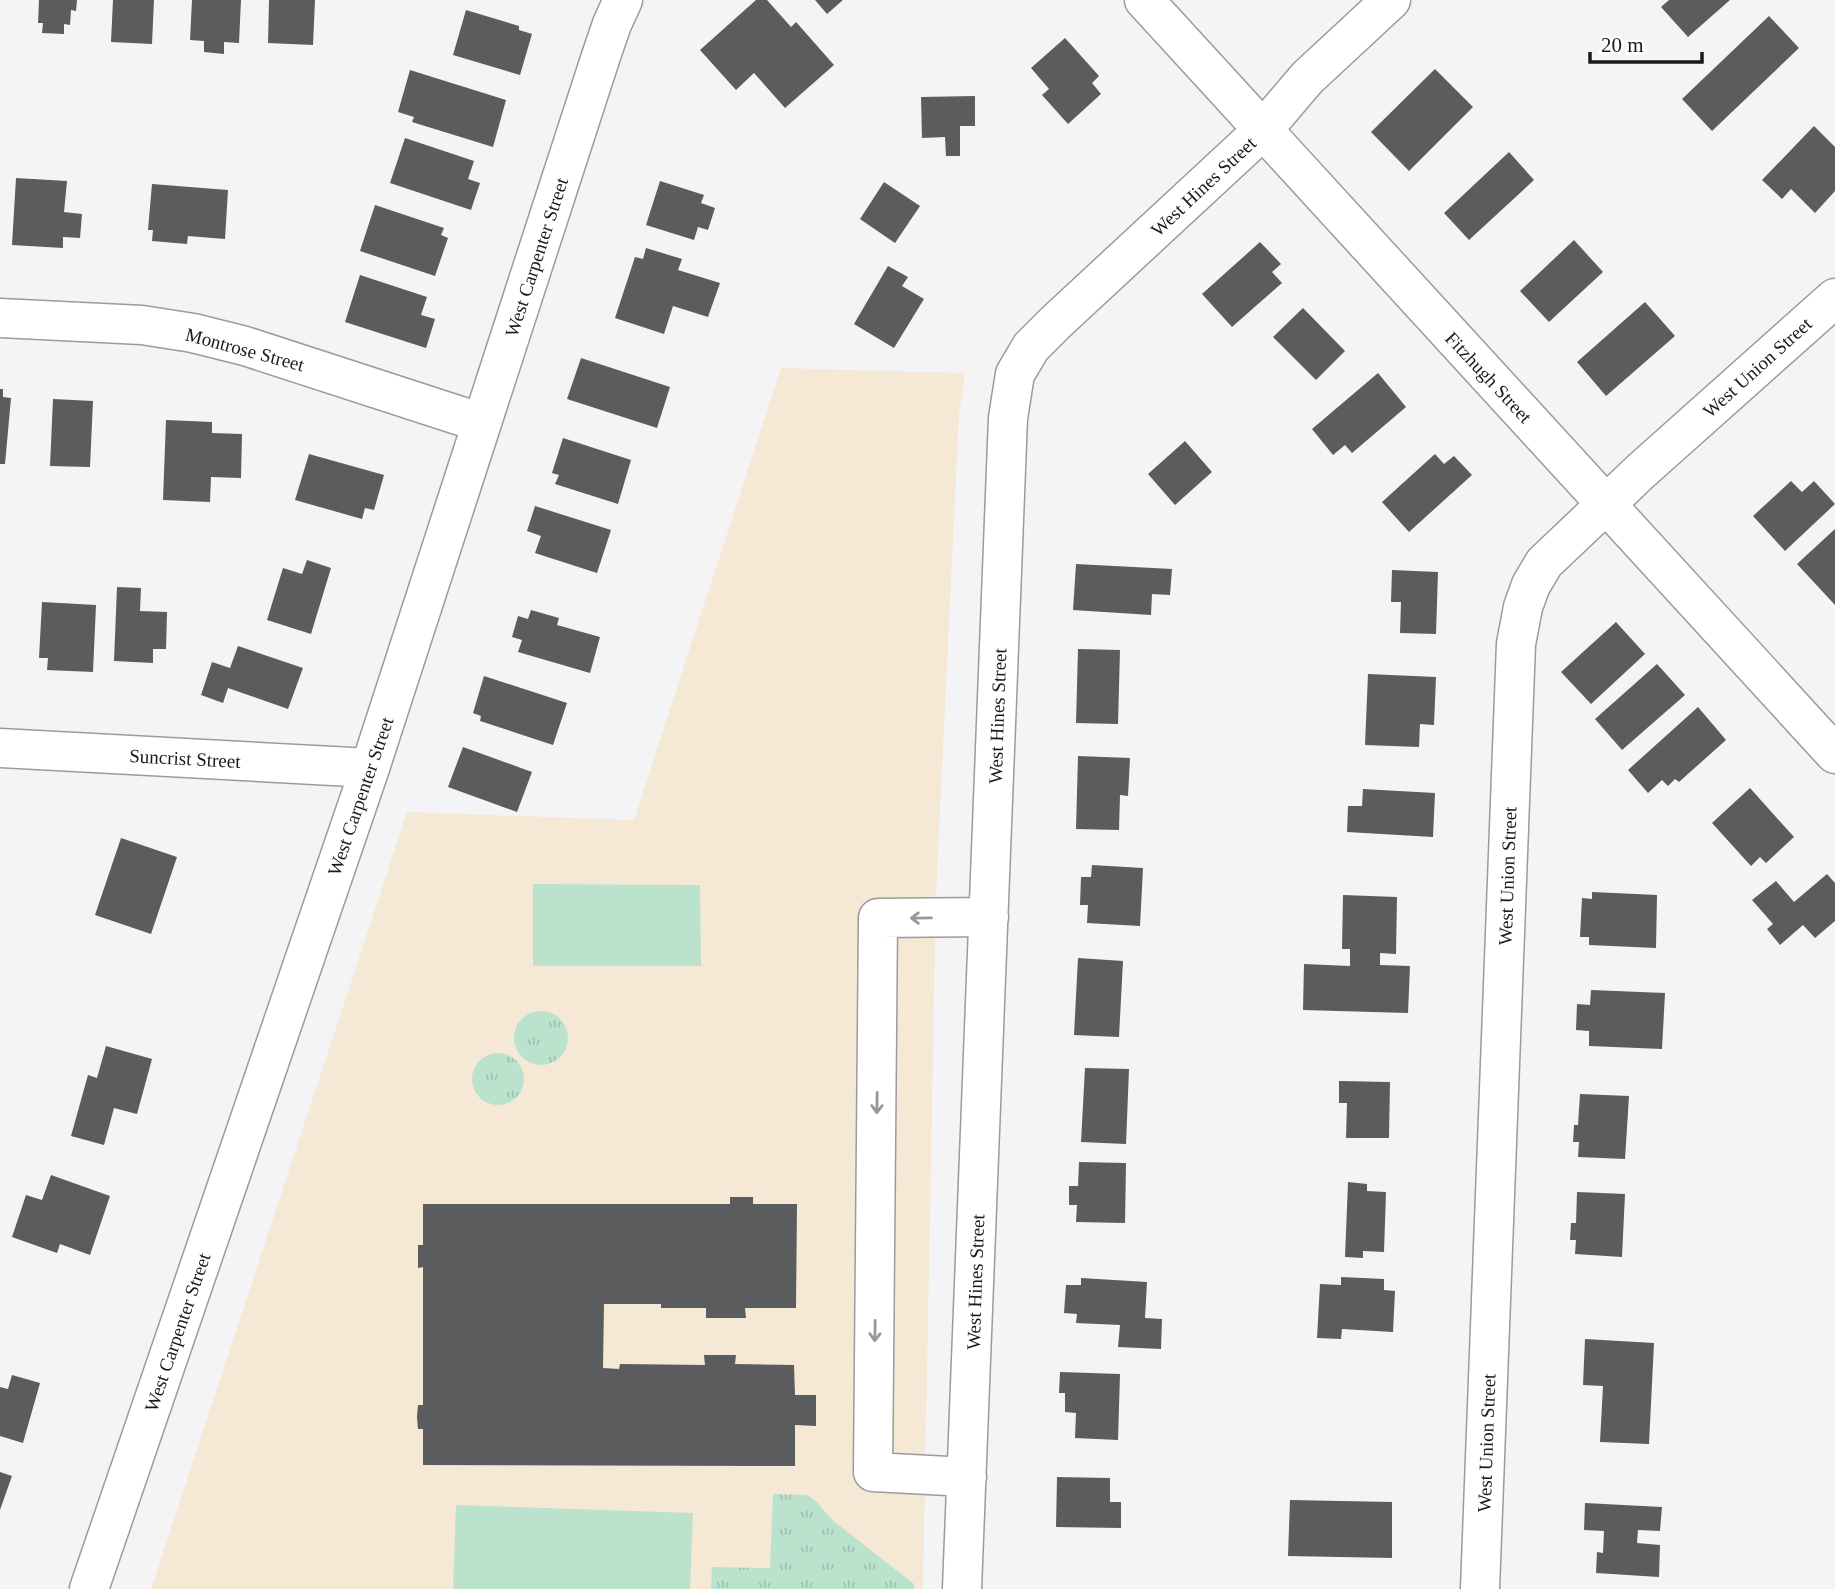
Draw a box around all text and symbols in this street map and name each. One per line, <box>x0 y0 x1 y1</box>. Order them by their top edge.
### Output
scale bar <box>1590 21 1702 65</box>
text: 20 m <box>1601 33 1644 57</box>
street label: West Hines Street <box>1147 132 1261 240</box>
street label: West Carpenter Street <box>501 174 572 339</box>
street label: West Union Street <box>1699 313 1816 422</box>
street label: Montrose Street <box>183 324 307 376</box>
street label: Fitzhugh Street <box>1441 328 1537 428</box>
street label: West Hines Street <box>985 647 1010 784</box>
street label: West Carpenter Street <box>323 713 398 878</box>
street label: Suncrist Street <box>129 745 242 772</box>
street label: West Union Street <box>1495 806 1520 946</box>
one-way arrow <box>910 911 933 925</box>
one-way arrow <box>870 1092 884 1115</box>
street label: West Hines Street <box>963 1213 988 1350</box>
street label: West Carpenter Street <box>140 1249 215 1414</box>
one-way arrow <box>868 1319 882 1342</box>
street label: West Union Street <box>1474 1373 1499 1513</box>

